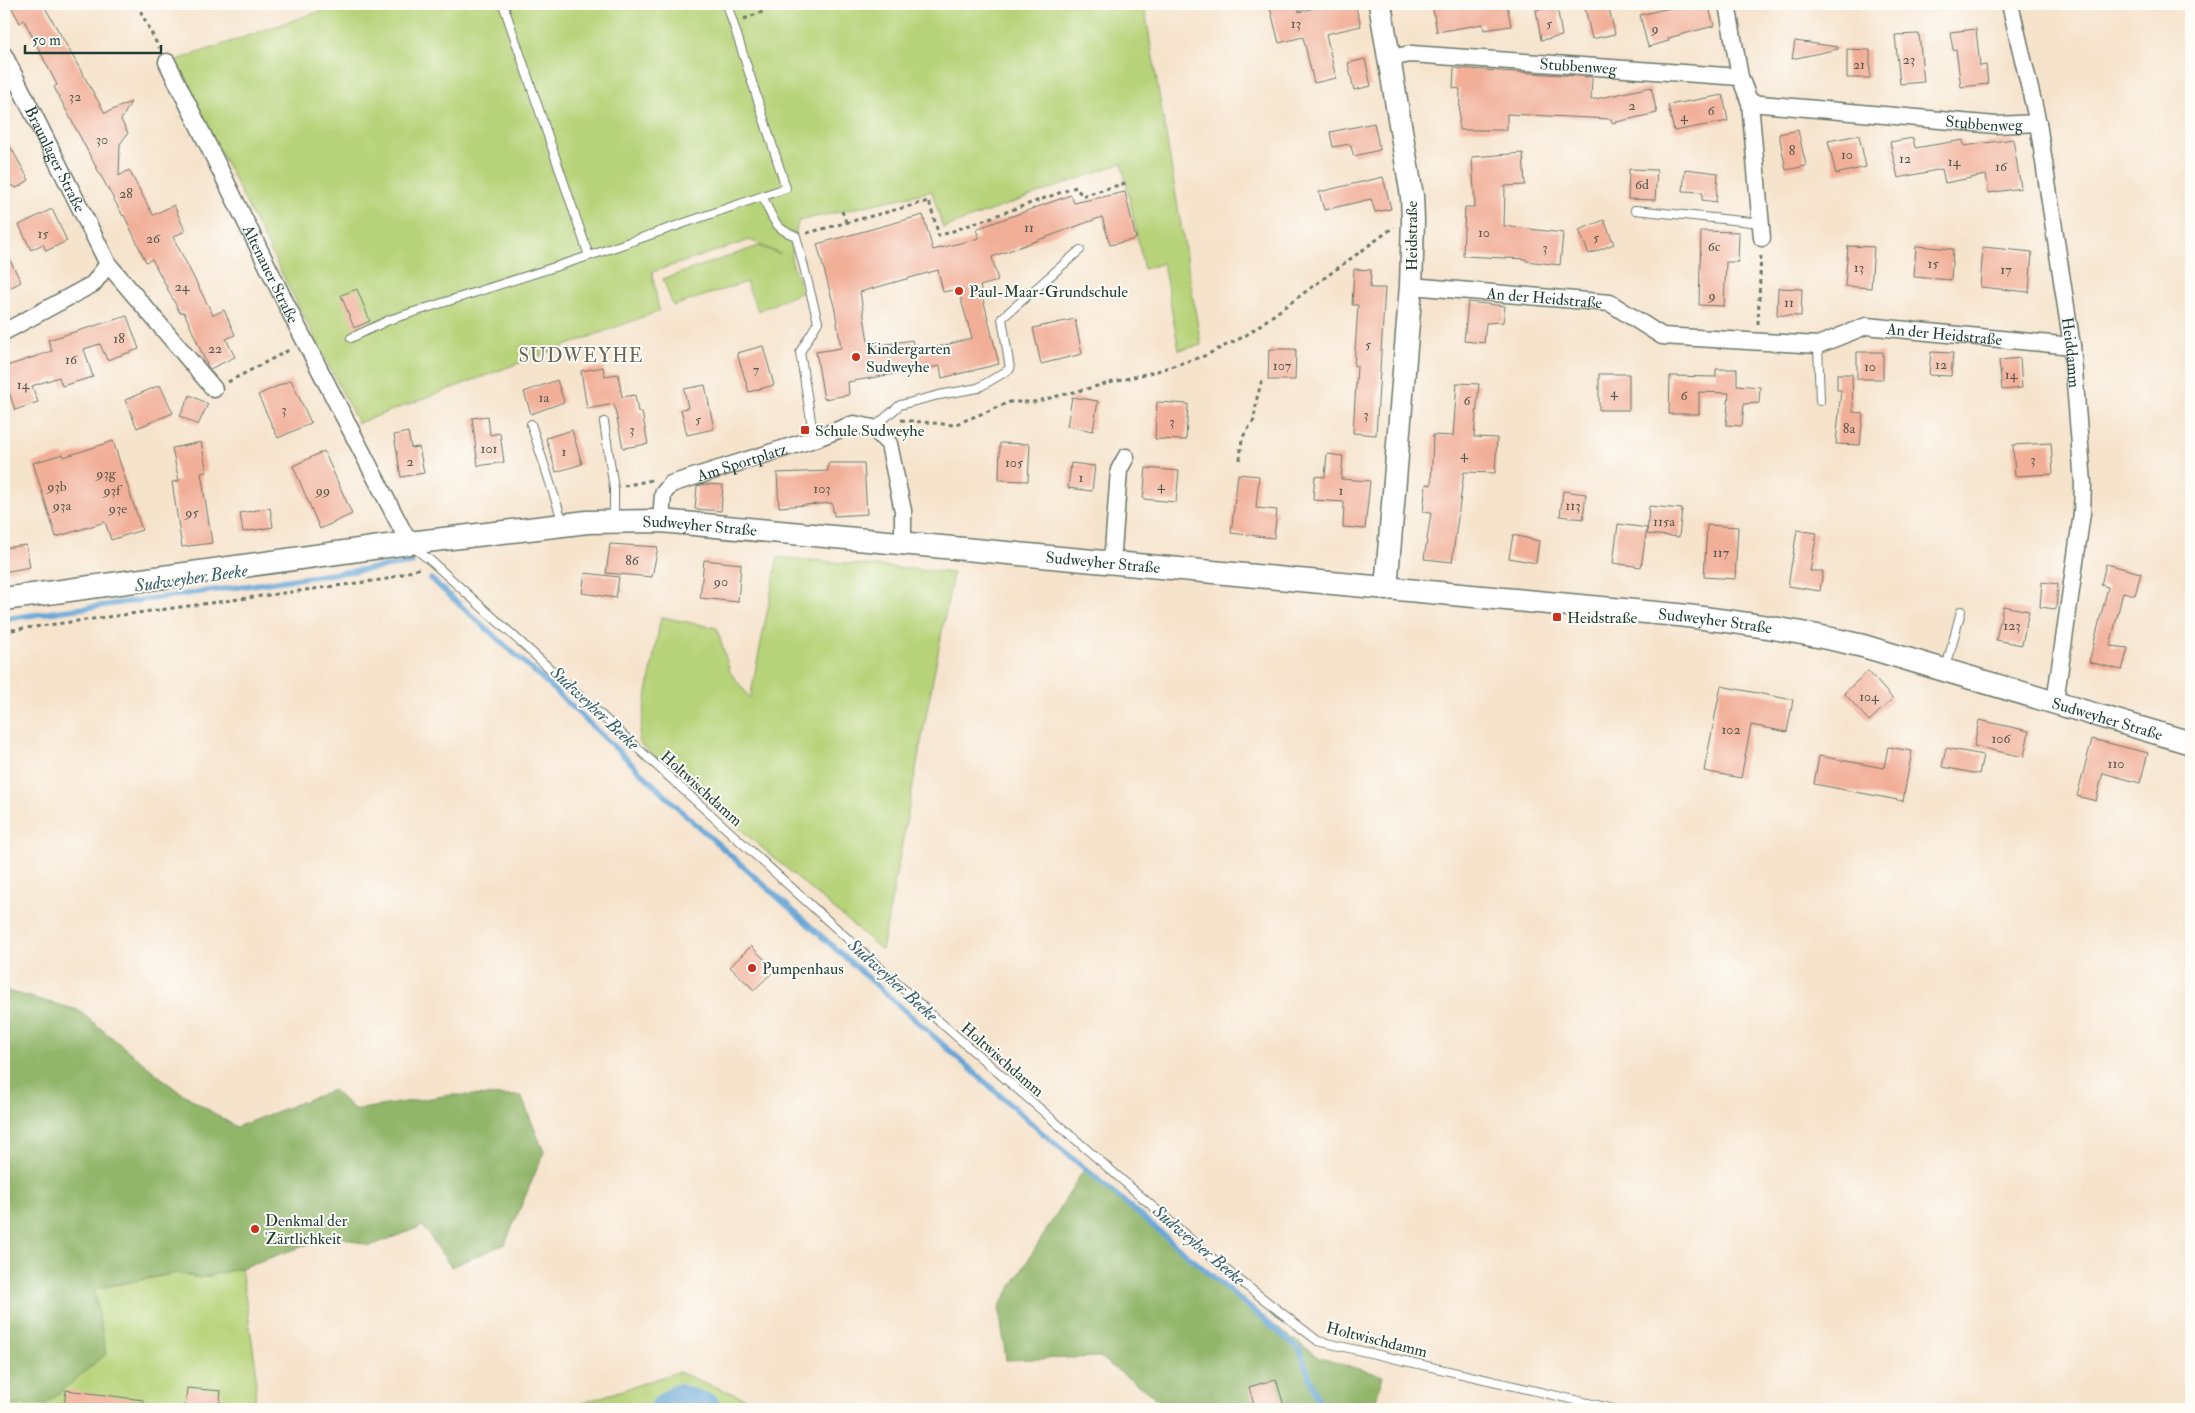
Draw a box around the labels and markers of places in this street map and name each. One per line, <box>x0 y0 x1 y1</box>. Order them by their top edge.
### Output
place label: Paul-Maar-Grundschule <box>969 282 1128 302</box>
marker: Paul-Maar-Grundschule <box>953 285 965 297</box>
place label: Kindergarten Sudweyhe <box>866 339 951 377</box>
marker: Kindergarten Sudweyhe <box>850 351 862 363</box>
place label: Schule Sudweyhe <box>815 421 925 441</box>
marker: Schule Sudweyhe <box>799 424 811 436</box>
place label: Heidstraße <box>1567 608 1638 628</box>
marker: Heidstraße <box>1551 611 1563 623</box>
place label: Pumpenhaus <box>762 959 844 980</box>
marker: Pumpenhaus <box>746 962 758 974</box>
place label: Denkmal der Zärtlichkeit <box>265 1211 348 1249</box>
marker: Denkmal der Zärtlichkeit <box>249 1223 261 1235</box>

